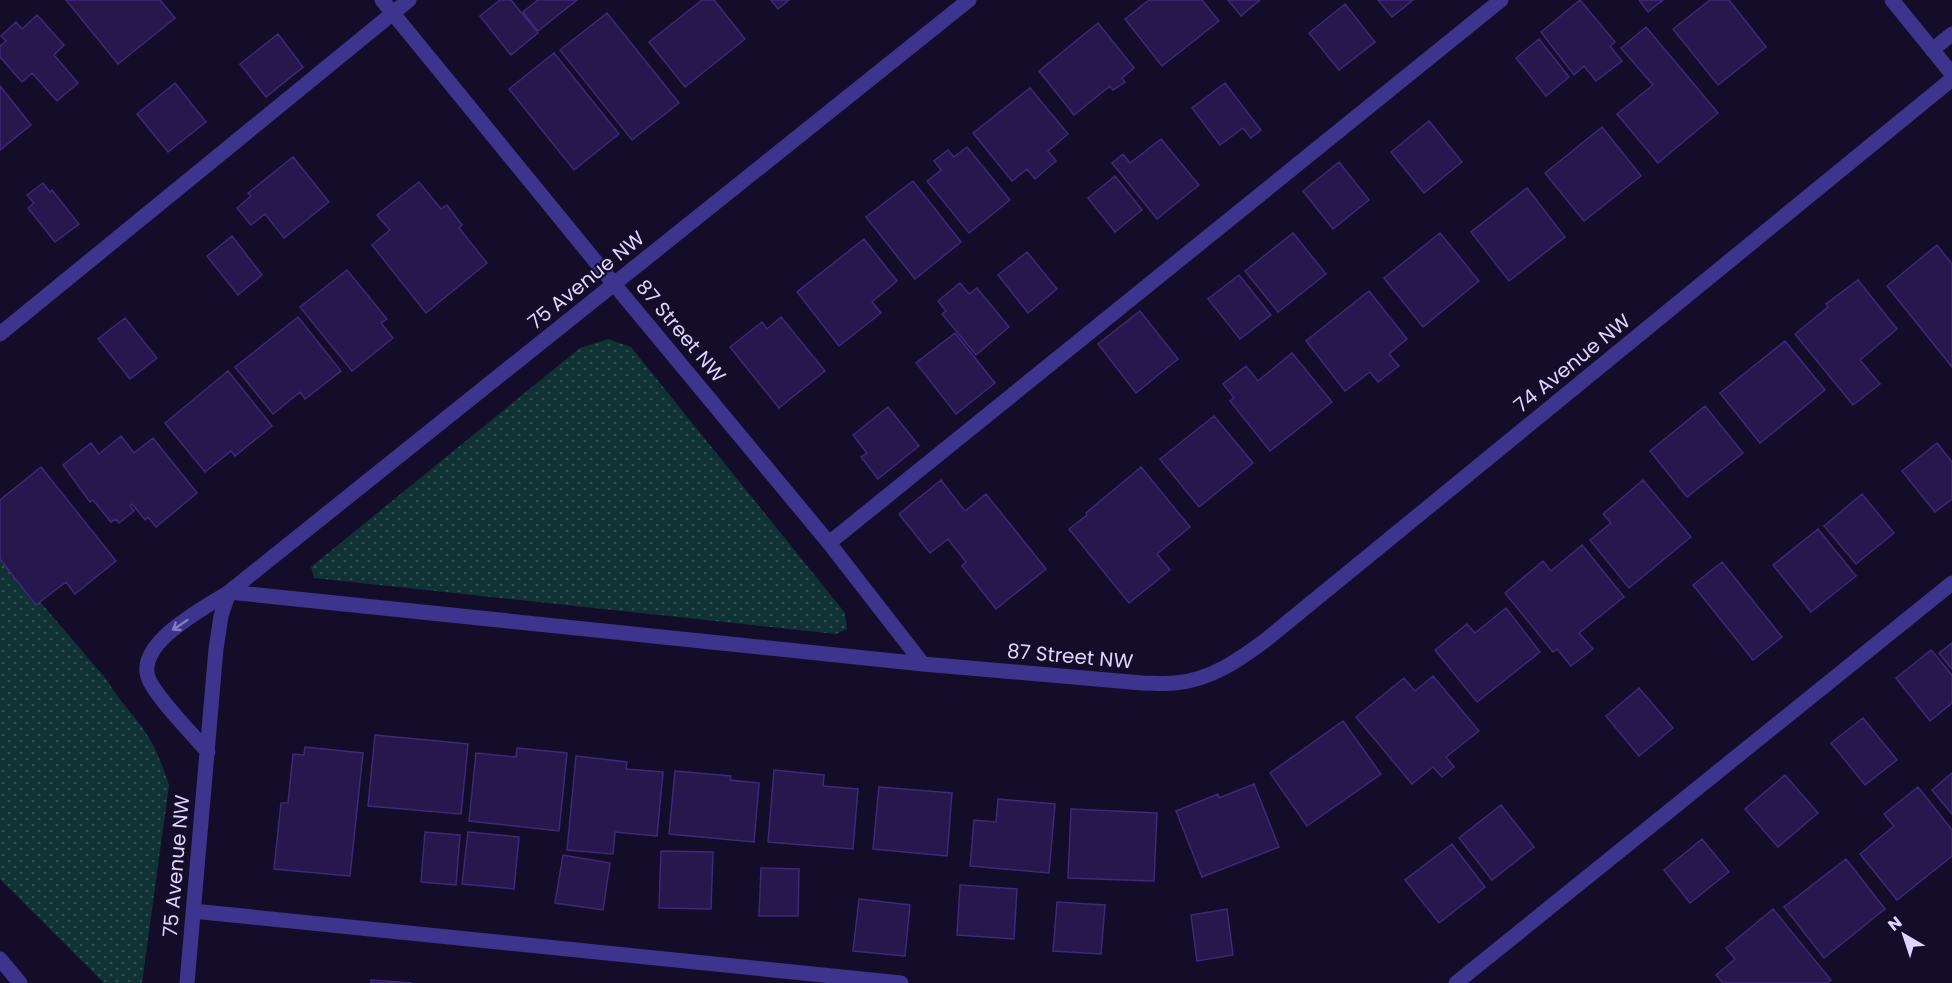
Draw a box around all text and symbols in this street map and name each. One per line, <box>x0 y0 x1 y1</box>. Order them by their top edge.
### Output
street label: 75 Avenue NW <box>522 224 651 336</box>
street label: 87 Street NW <box>630 274 733 389</box>
street label: 74 Avenue NW <box>1508 307 1637 419</box>
one-way arrow <box>172 619 189 631</box>
street label: 87 Street NW <box>1006 637 1135 675</box>
street label: 75 Avenue NW <box>156 793 196 938</box>
north arrow <box>1874 905 1934 965</box>
text: N <box>1883 911 1907 936</box>

